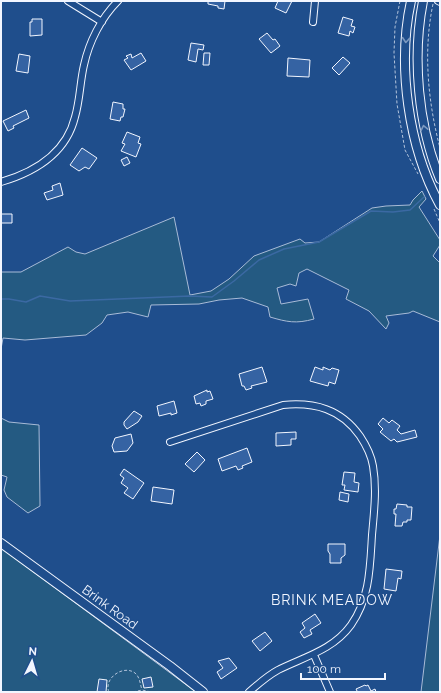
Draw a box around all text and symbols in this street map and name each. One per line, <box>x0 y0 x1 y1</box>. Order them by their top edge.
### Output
one-way arrow <box>401 36 410 43</box>
one-way arrow <box>421 125 429 132</box>
street label: Brink Road <box>79 582 141 632</box>
district label: BRINK MEADOW <box>271 592 393 608</box>
north arrow <box>12 641 52 681</box>
text: N <box>28 645 38 658</box>
scale bar <box>301 655 385 681</box>
text: 100 m <box>307 662 341 676</box>

